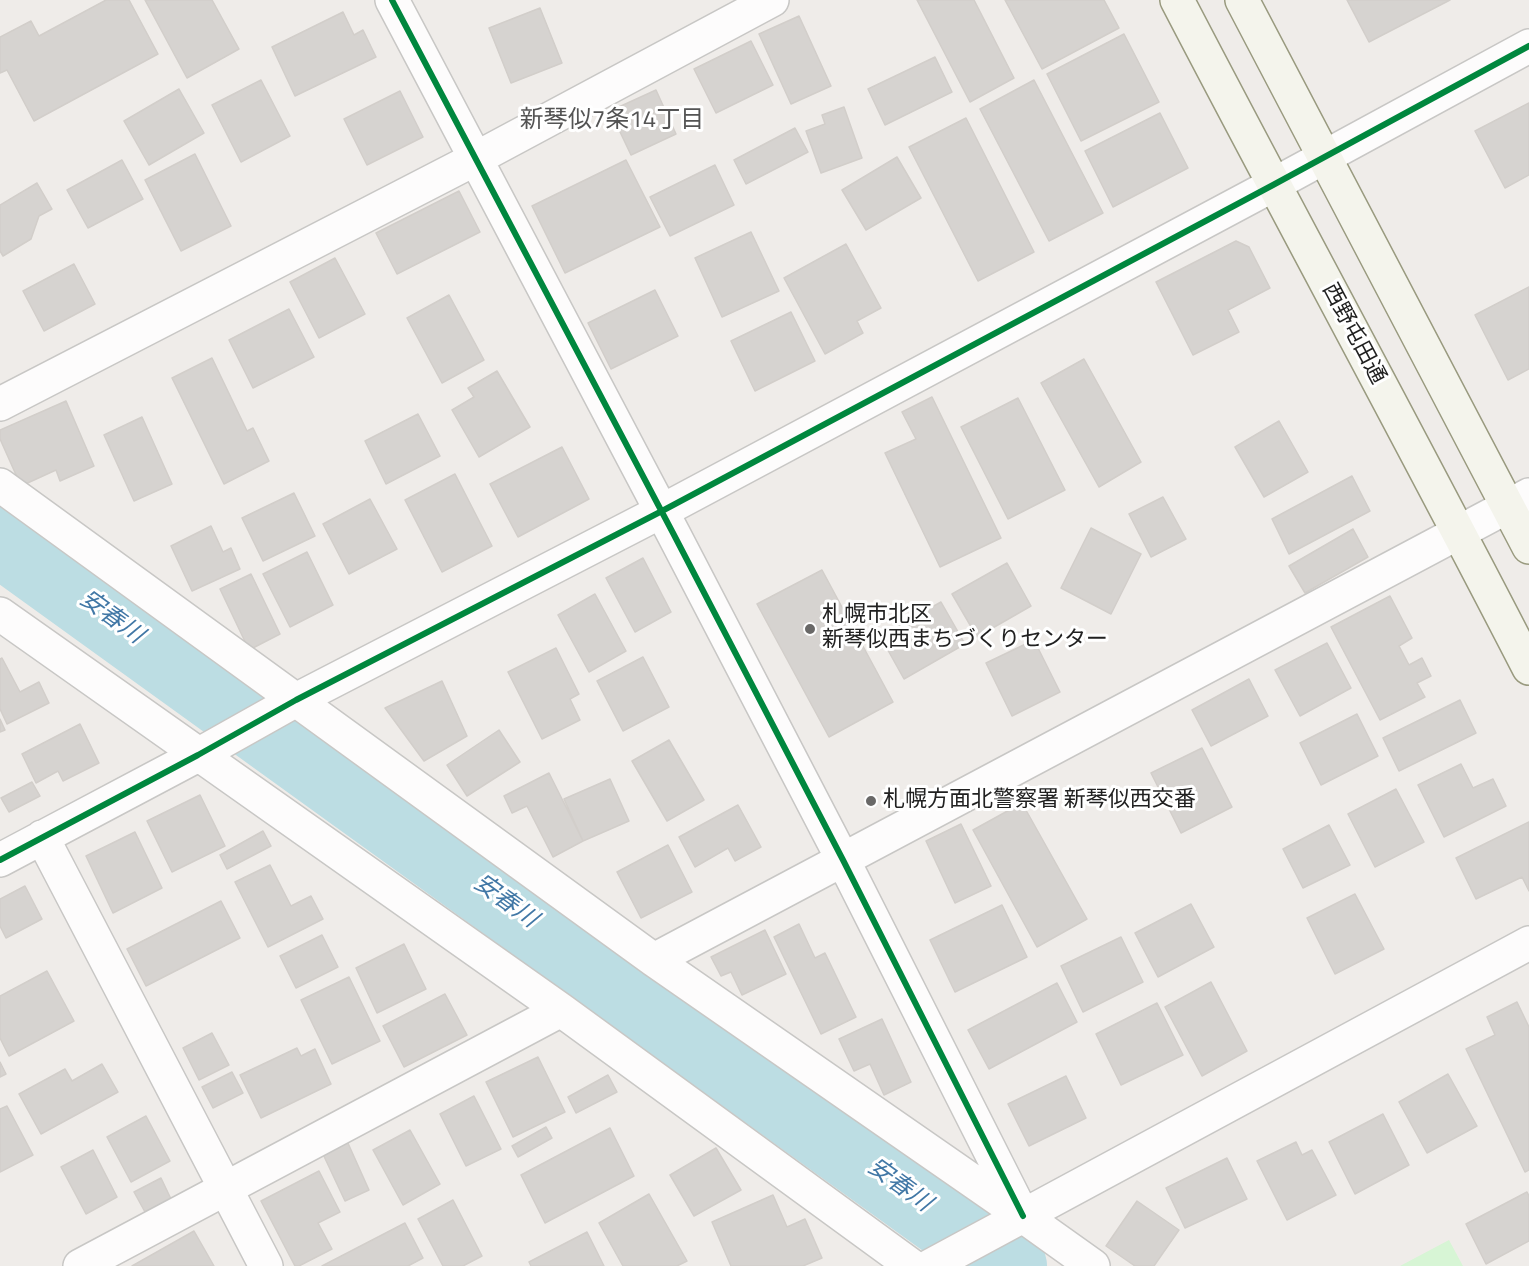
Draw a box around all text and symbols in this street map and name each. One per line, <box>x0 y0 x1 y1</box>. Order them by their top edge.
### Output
district label: 新琴似7条14丁目 <box>520 107 704 135</box>
street label: 西野屯田通 <box>1316 279 1390 389</box>
water label: 安春川 <box>73 585 149 651</box>
place label: 札幌市北区 新琴似西まちづくりセンター <box>822 603 1108 654</box>
marker: 札幌市北区 新琴似西まちづくりセンター <box>803 622 817 636</box>
place label: 札幌方面北警察署 新琴似西交番 <box>883 788 1196 814</box>
marker: 札幌方面北警察署 新琴似西交番 <box>864 794 878 808</box>
water label: 安春川 <box>467 869 543 935</box>
water label: 安春川 <box>861 1153 937 1219</box>

